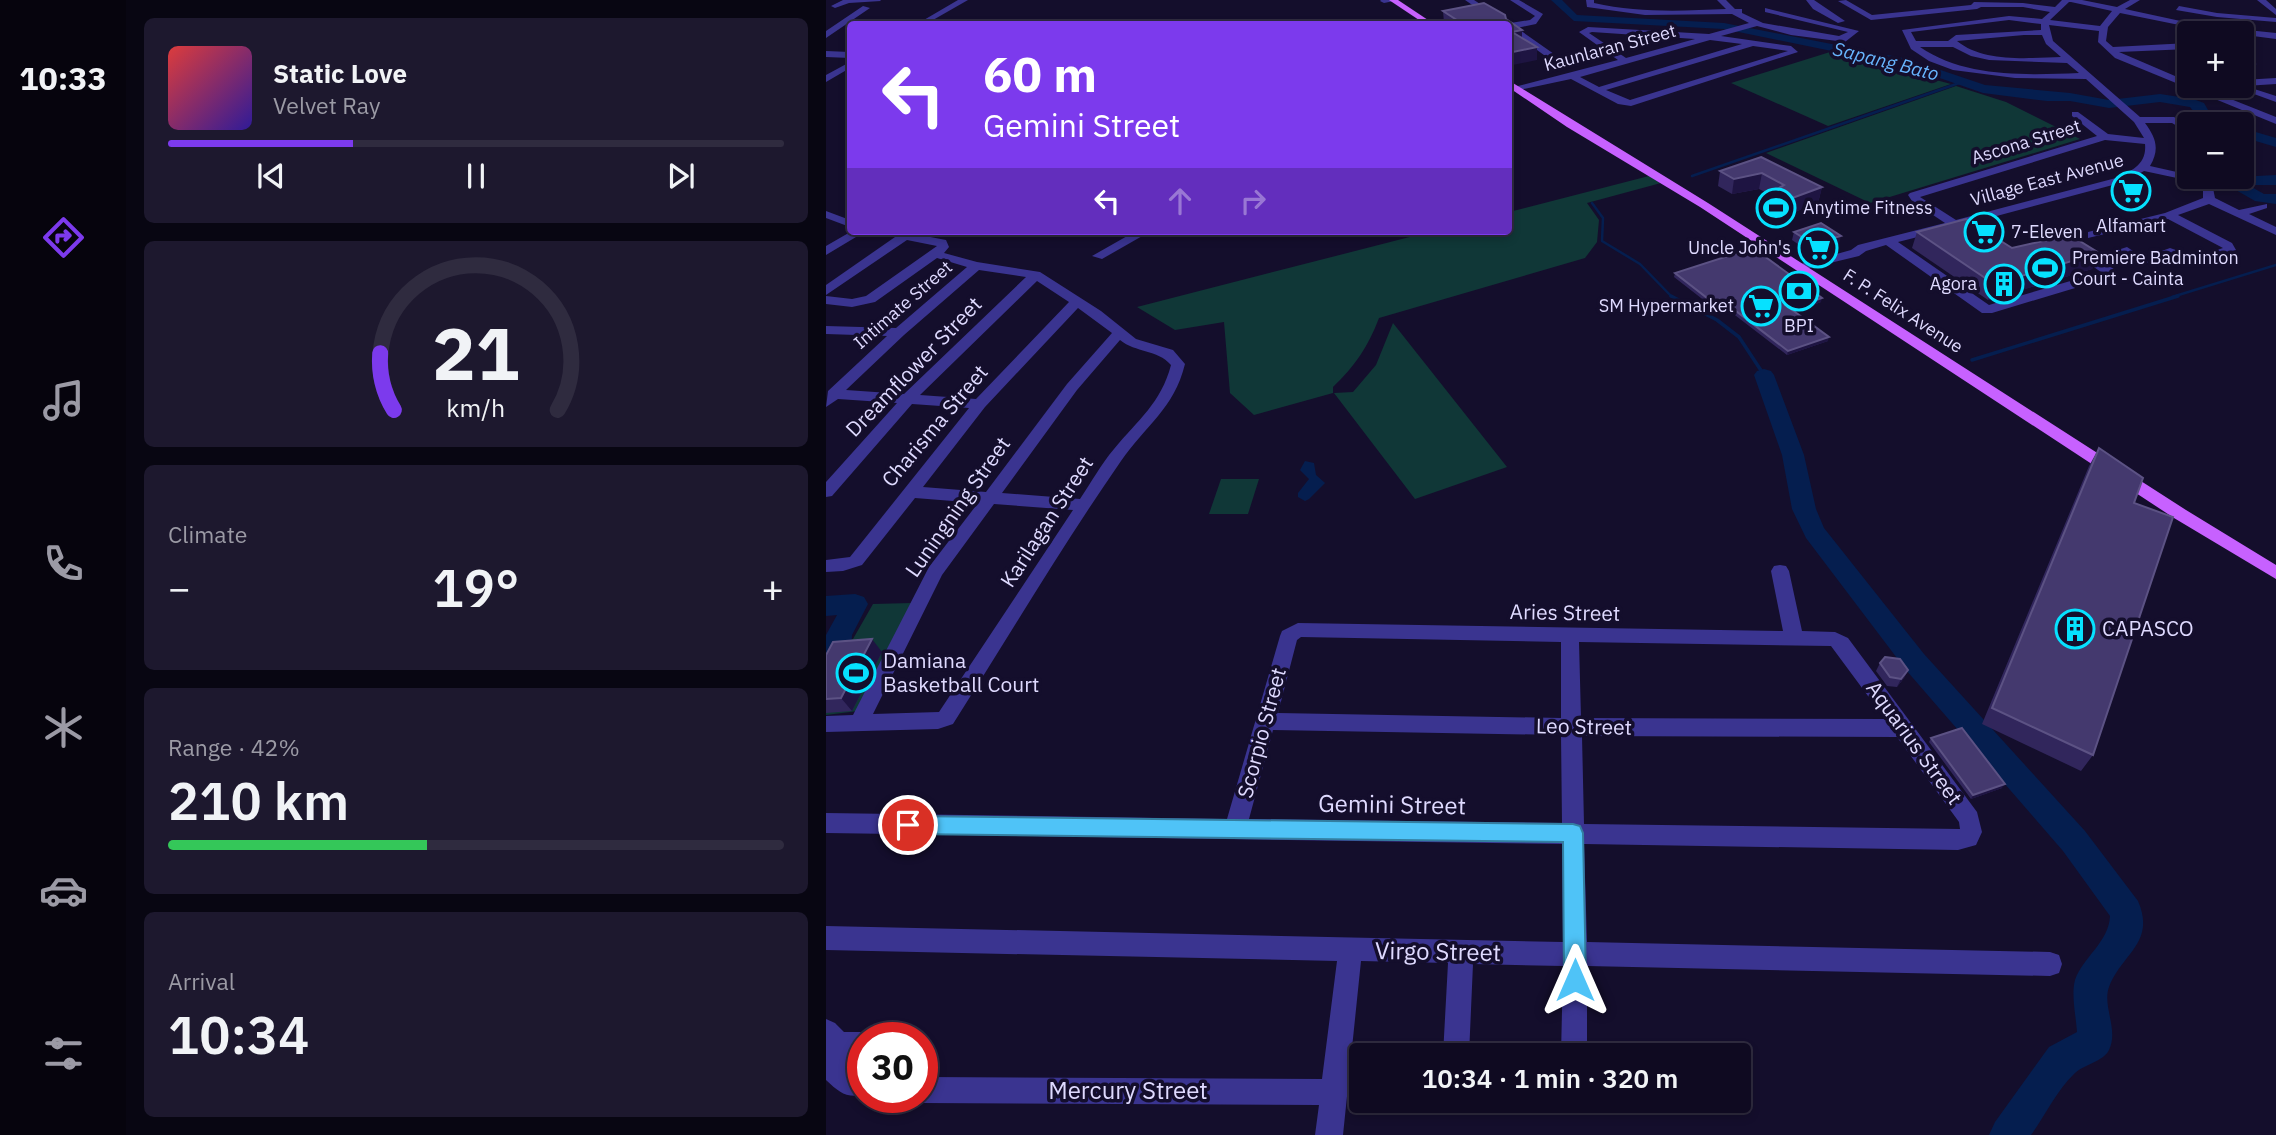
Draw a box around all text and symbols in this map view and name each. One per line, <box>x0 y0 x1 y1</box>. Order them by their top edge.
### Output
street label: Kaunlaran Street <box>1541 19 1678 76</box>
map controls <box>2177 21 2254 189</box>
button: + <box>2177 21 2254 98</box>
water label: Sapang Bato <box>1831 36 1941 86</box>
text: 60 m <box>983 42 1097 105</box>
icon: left <box>868 49 959 140</box>
text: Static Love <box>273 56 407 90</box>
text: 10:33 <box>19 57 107 99</box>
text: Velvet Ray <box>273 90 380 120</box>
text: Gemini Street <box>983 104 1180 146</box>
button: − <box>2177 112 2254 189</box>
street label: Ascona Street <box>1969 114 2083 169</box>
street label: Village East Avenue <box>1968 148 2126 211</box>
icon: previous <box>252 157 290 195</box>
icon: pause <box>457 157 495 195</box>
icon: next <box>662 157 700 195</box>
supermarket icon: Alfamart <box>2110 170 2152 212</box>
icon: left <box>1088 182 1126 220</box>
icon: ahead <box>1161 182 1199 220</box>
icon: right <box>1234 182 1272 220</box>
sports icon: Anytime Fitness <box>1755 187 1797 229</box>
place label: Anytime Fitness <box>1803 196 1933 219</box>
supermarket icon: 7-Eleven <box>1963 211 2005 253</box>
icon: directions <box>39 213 88 262</box>
place label: Alfamart <box>2096 214 2166 237</box>
place label: 7-Eleven <box>2011 220 2083 243</box>
supermarket icon: Uncle John's <box>1797 227 1839 269</box>
place label: Uncle John's <box>1688 236 1791 259</box>
place label: Premiere Badminton Court - Cainta <box>2072 246 2239 290</box>
sports icon: Premiere Badminton Court - Cainta <box>2024 247 2066 289</box>
street label: Intimate Street <box>849 255 957 354</box>
street label: F. P. Felix Avenue <box>1839 263 1968 358</box>
building icon: Agora <box>1983 263 2025 305</box>
bank icon: BPI <box>1778 270 1820 312</box>
place label: Agora <box>1930 272 1977 295</box>
supermarket icon: SM Hypermarket <box>1740 285 1782 327</box>
street label: Dreamflower Street <box>839 290 988 442</box>
place label: SM Hypermarket <box>1599 294 1734 317</box>
text: 21 <box>432 306 520 401</box>
place label: BPI <box>1784 314 1814 337</box>
street label: Charisma Street <box>875 358 994 492</box>
icon: music <box>39 376 88 425</box>
text: km/h <box>447 391 505 424</box>
street label: Luningning Street <box>898 431 1016 582</box>
street label: Karilagan Street <box>993 451 1099 592</box>
text: Climate <box>168 519 247 549</box>
icon: phone <box>39 539 88 588</box>
text: 19° <box>433 554 519 621</box>
text: − <box>168 563 191 612</box>
text: + <box>761 563 784 612</box>
street label: Aries Street <box>1509 597 1621 627</box>
building icon: CAPASCO <box>2054 608 2096 650</box>
place label: CAPASCO <box>2102 614 2194 642</box>
place label: Damiana Basketball Court <box>883 646 1039 698</box>
sports icon: Damiana Basketball Court <box>835 652 877 694</box>
street label: Scorpio Street <box>1230 664 1292 801</box>
street label: Aquarius Street <box>1860 675 1969 810</box>
icon: climate <box>39 703 88 752</box>
street label: Leo Street <box>1536 711 1632 741</box>
text: Range · 42% <box>168 732 300 762</box>
text: 210 km <box>168 767 349 834</box>
street label: Gemini Street <box>1318 787 1466 821</box>
pin <box>878 795 938 855</box>
icon: arrive <box>889 806 927 844</box>
icon: car <box>39 866 88 915</box>
street label: Virgo Street <box>1375 934 1501 968</box>
position arrow <box>1538 943 1612 1017</box>
text: Arrival <box>168 966 235 996</box>
text: 10:34 <box>168 1001 309 1068</box>
speed limit sign: 30 <box>847 1022 938 1113</box>
icon: filters <box>39 1029 88 1078</box>
text: 10:34 · 1 min · 320 m <box>1422 1061 1678 1095</box>
street label: Mercury Street <box>1048 1074 1208 1106</box>

